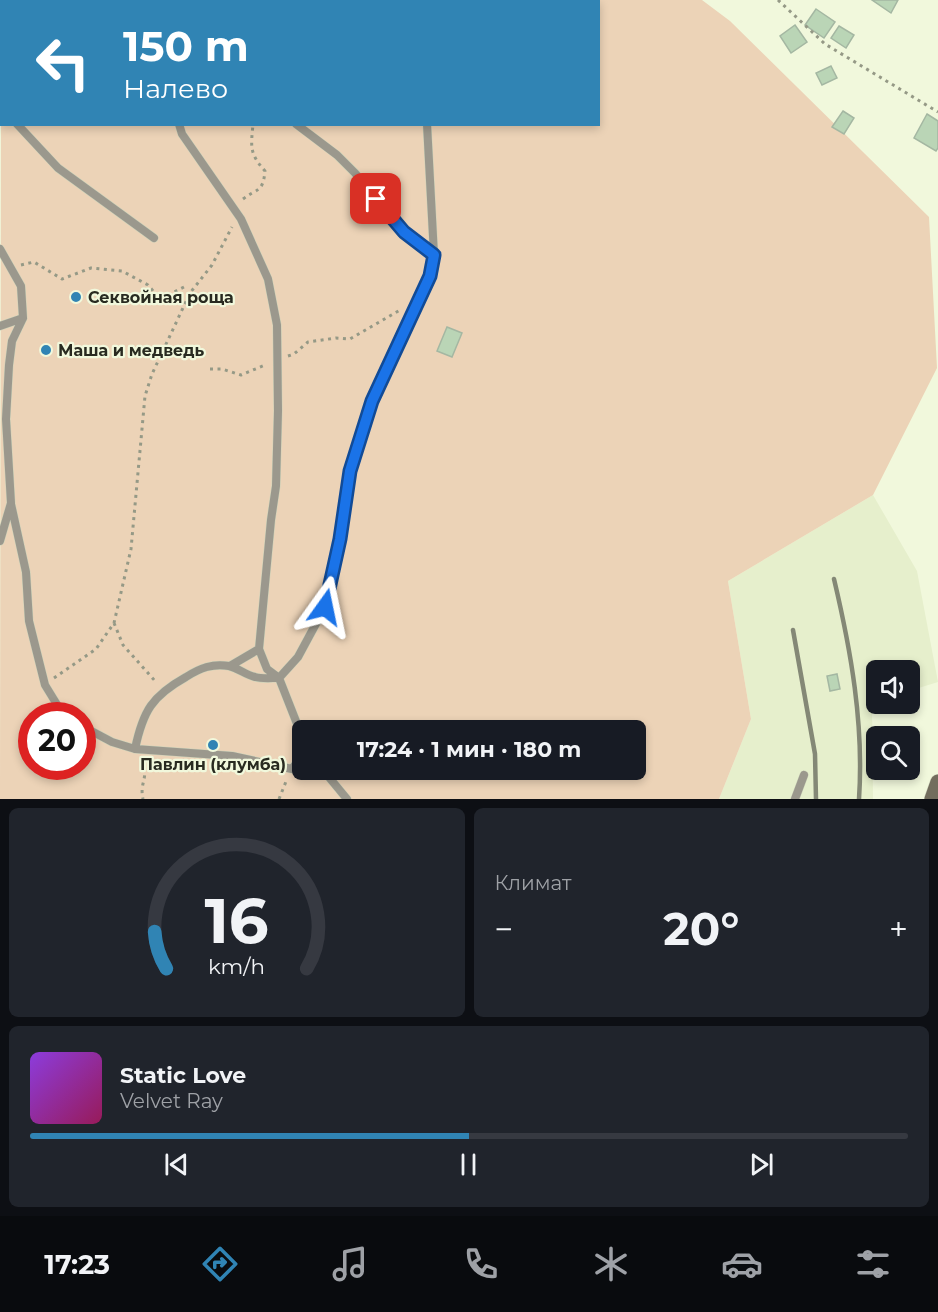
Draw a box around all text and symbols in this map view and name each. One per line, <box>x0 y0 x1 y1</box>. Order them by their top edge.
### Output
text: 150 m <box>123 20 249 72</box>
icon: left <box>24 24 102 102</box>
text: Налево <box>123 72 228 105</box>
pin <box>350 173 401 224</box>
icon: arrive <box>359 182 392 215</box>
place label: Секвойная роща <box>88 288 234 307</box>
marker: Секвойная роща <box>69 290 83 304</box>
place label: Маша и медведь <box>58 341 205 360</box>
marker: Маша и медведь <box>39 343 53 357</box>
position arrow <box>293 575 357 639</box>
map controls <box>866 660 920 780</box>
button: sound <box>866 660 920 714</box>
speed limit sign: 20 <box>18 702 96 780</box>
button: search <box>866 726 920 780</box>
text: 17:24 · 1 мин · 180 m <box>357 736 581 763</box>
marker: Павлин (клумба) <box>206 738 220 752</box>
place label: Павлин (клумба) <box>140 755 286 774</box>
text: Климат <box>495 871 572 895</box>
text: 16 <box>205 883 269 959</box>
text: 20° <box>663 901 739 956</box>
text: − <box>495 909 513 949</box>
text: + <box>889 909 908 949</box>
text: km/h <box>208 954 265 980</box>
text: Static Love <box>120 1062 246 1089</box>
text: Velvet Ray <box>120 1089 223 1113</box>
icon: previous <box>160 1148 193 1181</box>
icon: pause <box>452 1148 485 1181</box>
icon: next <box>745 1148 778 1181</box>
icon: directions <box>199 1243 241 1285</box>
icon: music <box>329 1243 371 1285</box>
icon: phone <box>460 1243 502 1285</box>
icon: climate <box>590 1243 632 1285</box>
icon: car <box>721 1243 763 1285</box>
icon: filters <box>852 1243 894 1285</box>
text: 17:23 <box>44 1248 110 1281</box>

